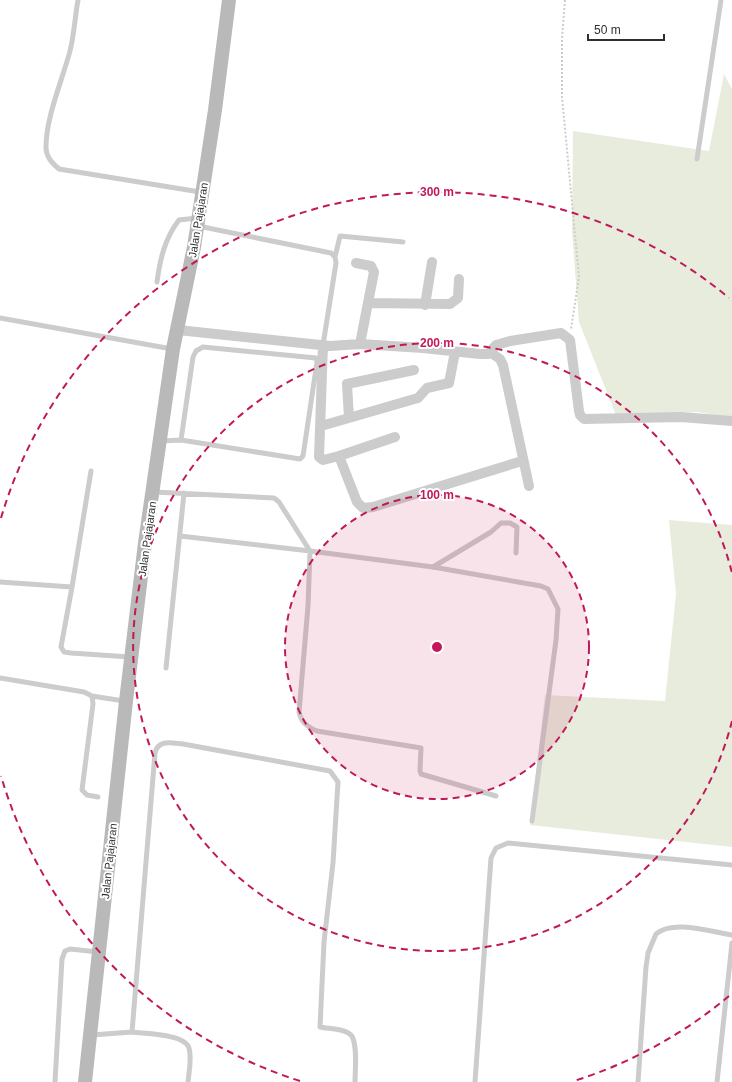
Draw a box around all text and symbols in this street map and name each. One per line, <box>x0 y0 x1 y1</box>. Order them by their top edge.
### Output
scale bar <box>588 16 664 42</box>
text: 50 m <box>594 23 621 37</box>
street label: Jalan Pajajaran <box>186 182 210 258</box>
text: 300 m <box>420 185 454 199</box>
text: 200 m <box>420 336 454 350</box>
text: 100 m <box>420 488 454 502</box>
street label: Jalan Pajajaran <box>136 501 158 577</box>
centre of rings <box>430 640 444 654</box>
street label: Jalan Pajajaran <box>99 823 119 899</box>

